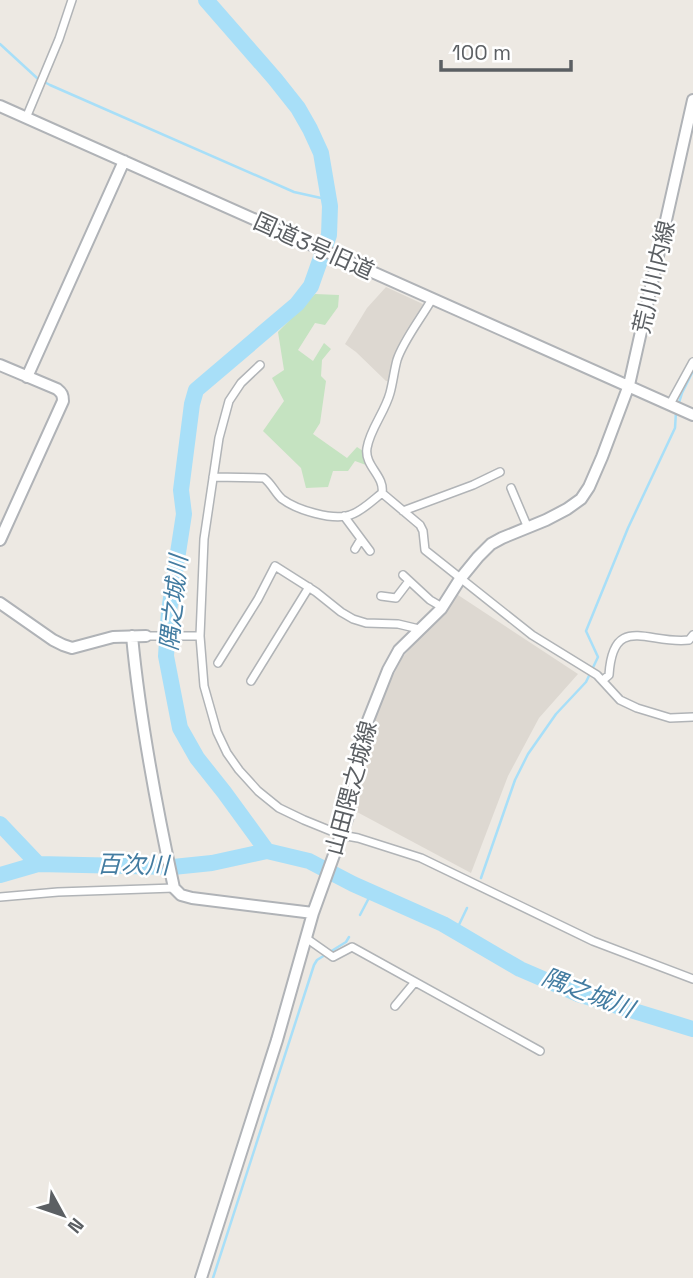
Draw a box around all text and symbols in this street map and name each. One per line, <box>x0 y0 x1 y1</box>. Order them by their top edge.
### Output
scale bar <box>441 28 570 72</box>
text: 100 m <box>452 39 511 66</box>
street label: 国道3号旧道 <box>249 206 379 286</box>
street label: 荒川川内線 <box>626 218 682 336</box>
water label: 隅之城川 <box>153 551 194 652</box>
street label: 山田隈之城線 <box>319 717 383 859</box>
water label: 百次川 <box>97 848 172 881</box>
water label: 隅之城川 <box>538 961 641 1025</box>
north arrow <box>28 1180 98 1250</box>
text: N <box>62 1213 89 1239</box>

